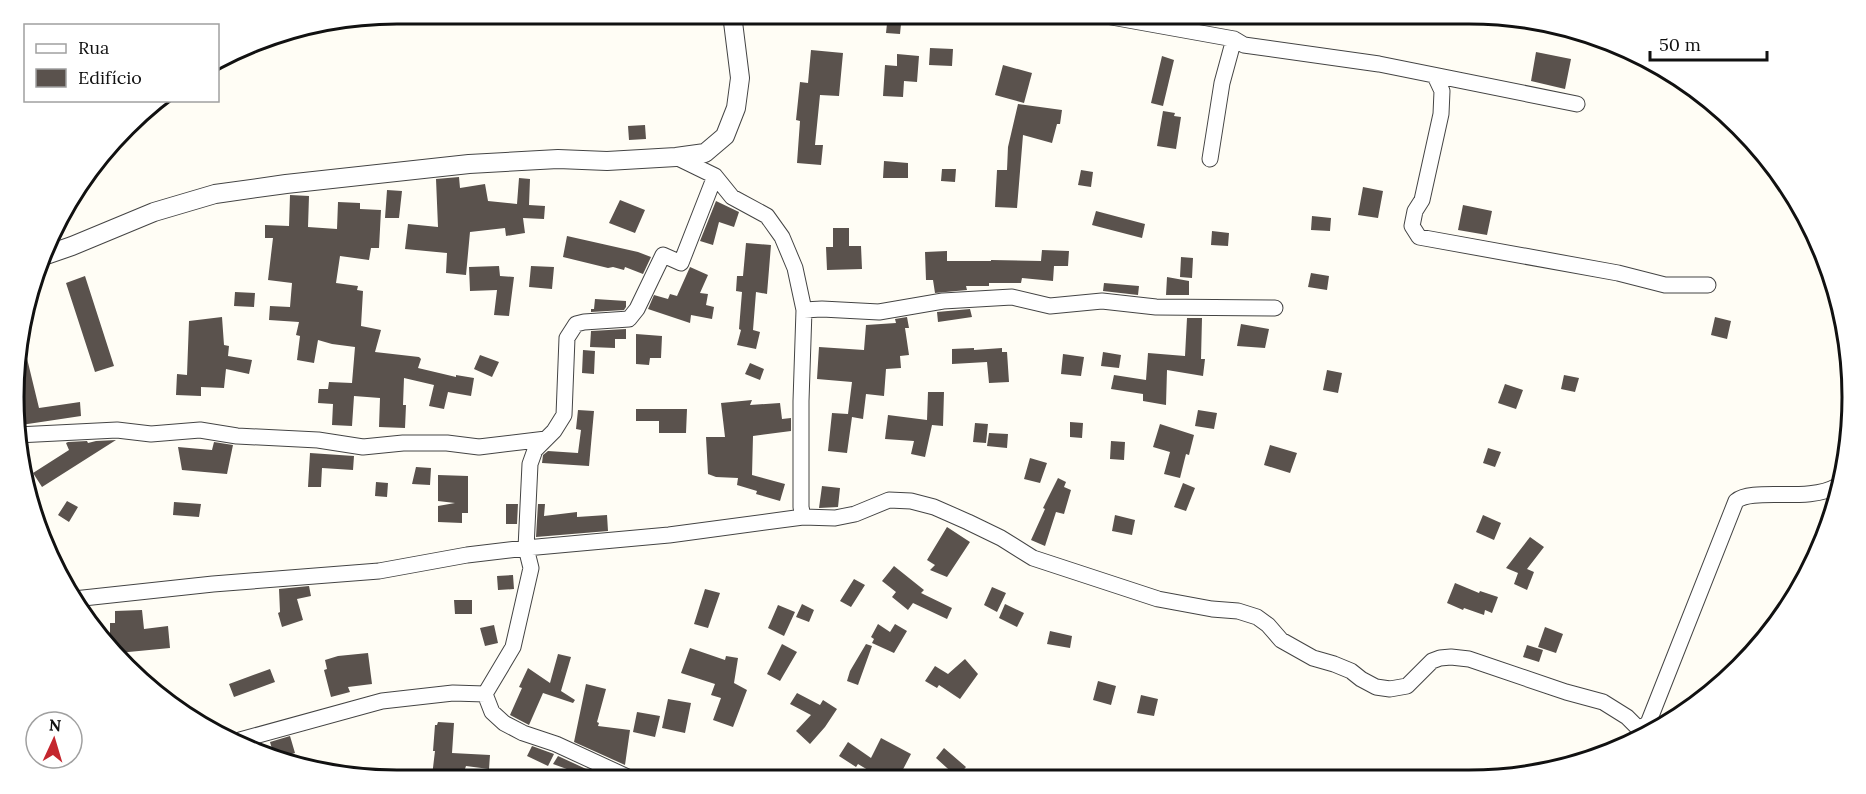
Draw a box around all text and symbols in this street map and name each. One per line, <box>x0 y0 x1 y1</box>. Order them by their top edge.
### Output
legend <box>24 24 219 102</box>
scale bar <box>1650 24 1767 62</box>
text: 50 m <box>1659 33 1701 56</box>
text: Rua <box>78 36 109 59</box>
text: Edifício <box>78 66 142 89</box>
north arrow <box>24 710 84 770</box>
text: N <box>48 715 62 735</box>

